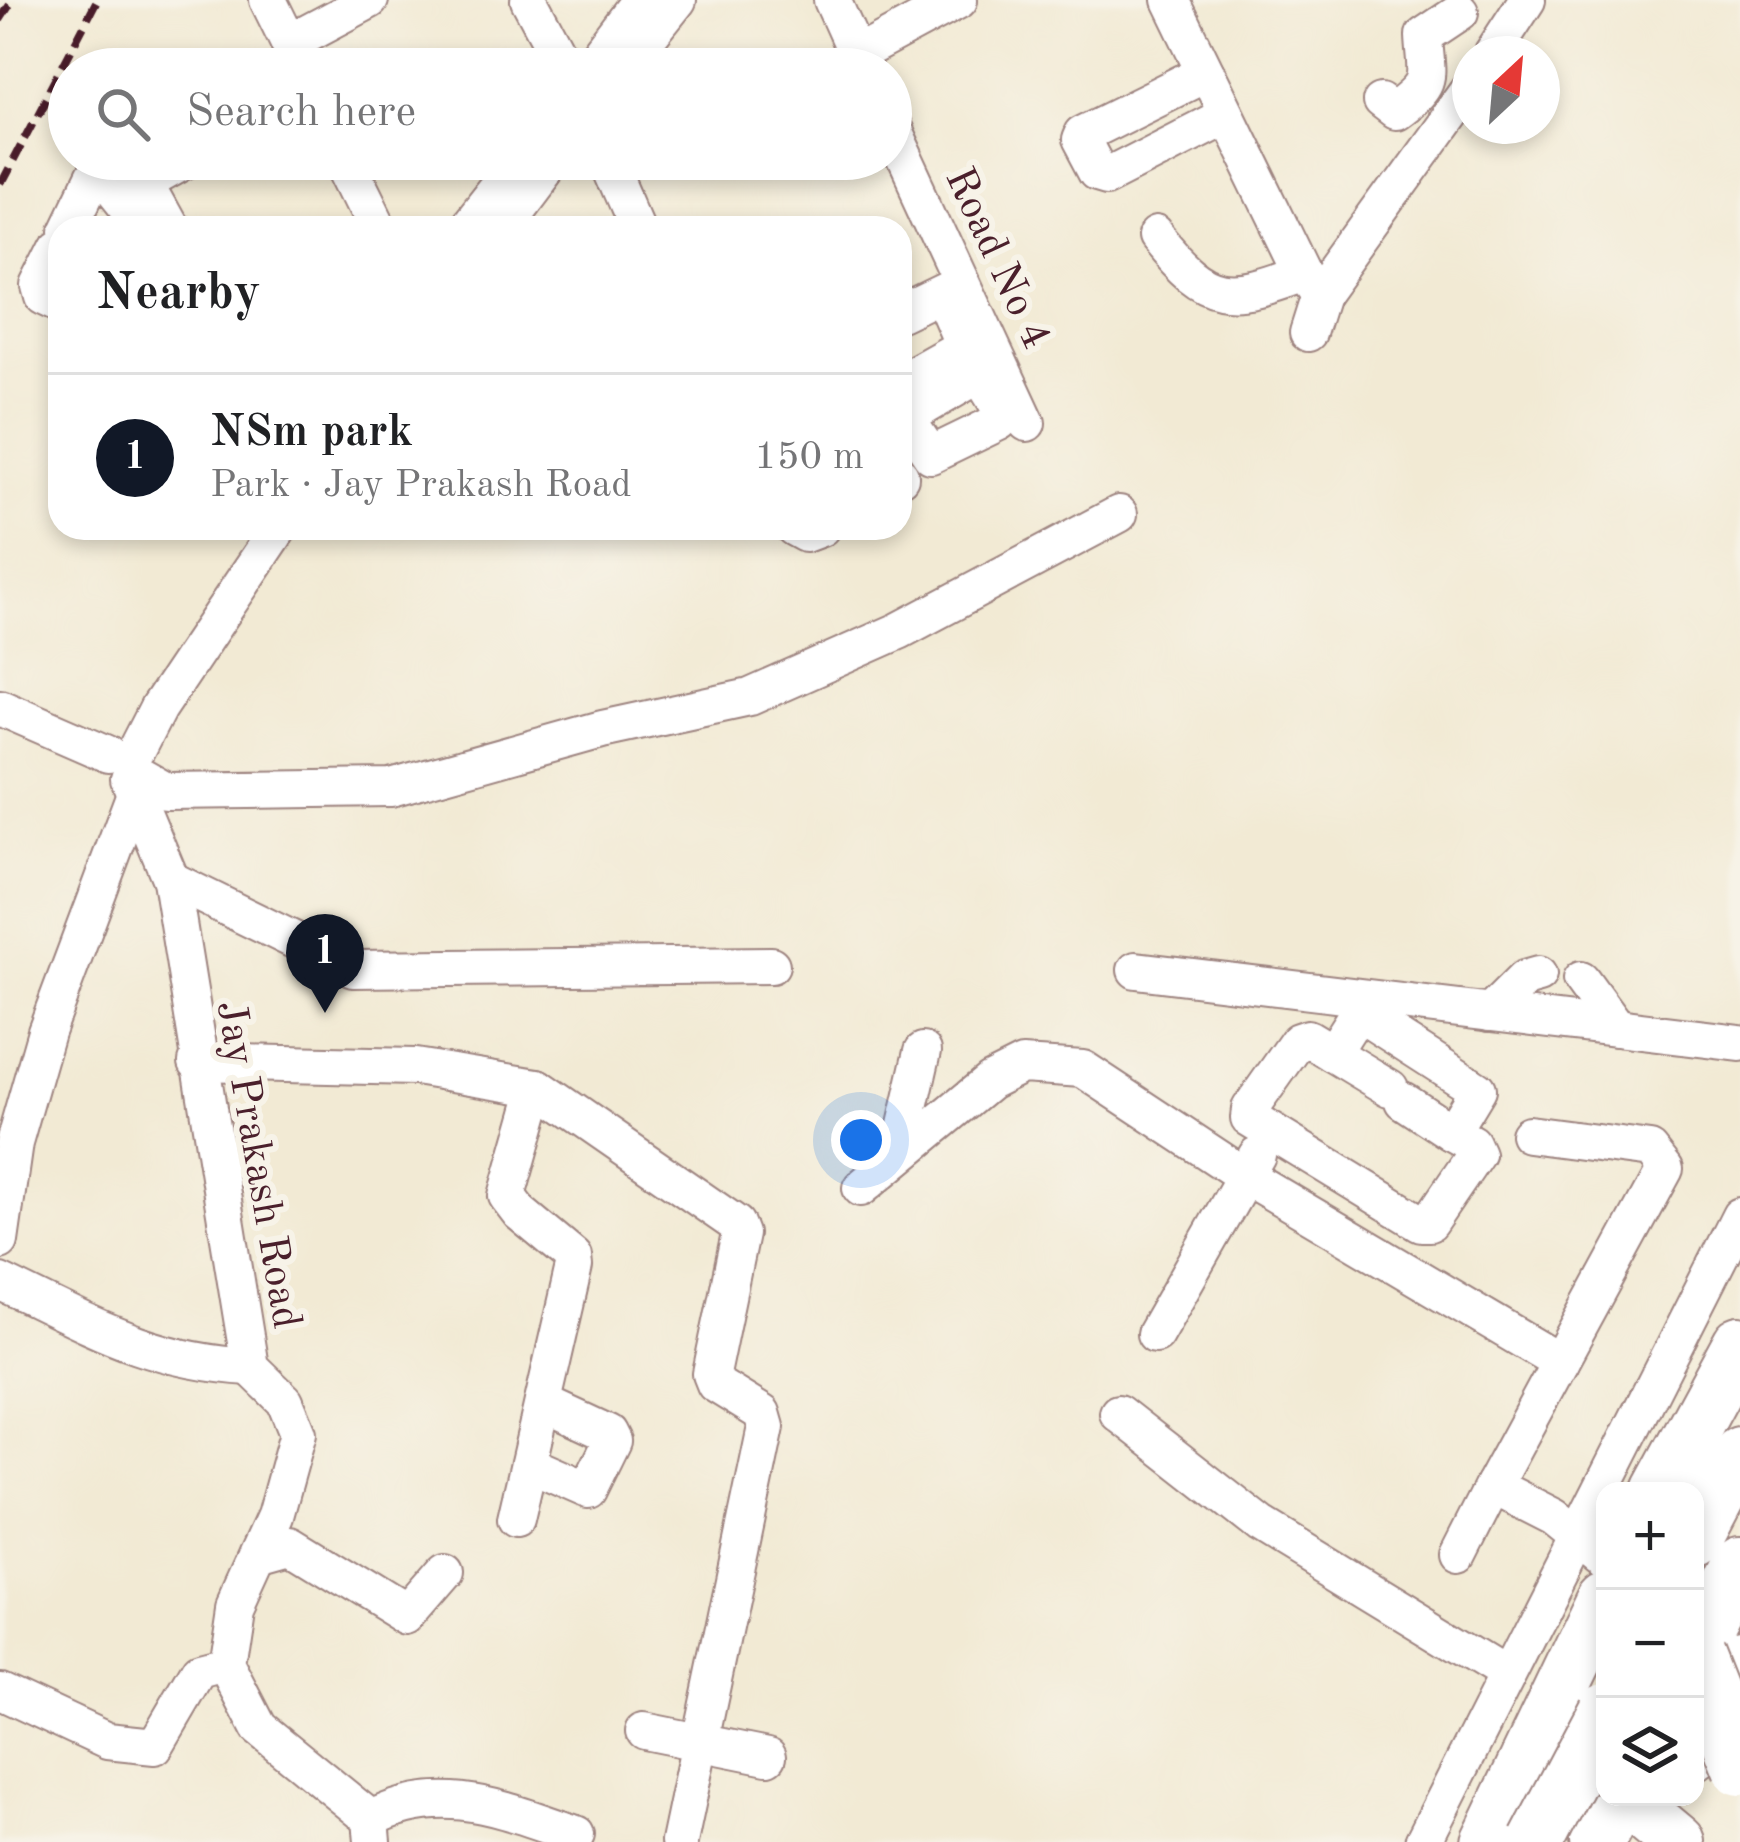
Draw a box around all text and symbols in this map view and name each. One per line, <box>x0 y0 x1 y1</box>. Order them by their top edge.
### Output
north arrow <box>1452 36 1560 144</box>
search box <box>48 48 912 180</box>
icon: search <box>90 81 156 147</box>
text: Search here <box>186 91 416 136</box>
street label: Road No 4 <box>936 162 1057 356</box>
text: Nearby <box>96 269 261 320</box>
text: NSm park <box>210 411 413 456</box>
text: 1 <box>124 438 146 477</box>
text: 150 m <box>754 438 864 477</box>
text: Park · Jay Prakash Road <box>210 466 632 505</box>
pin: 1 <box>286 914 364 1013</box>
street label: Jay Prakash Road <box>208 997 307 1332</box>
your location <box>831 1110 891 1170</box>
map controls <box>1596 1482 1704 1806</box>
button: + <box>1596 1482 1704 1590</box>
button: − <box>1596 1590 1704 1698</box>
button: layers <box>1596 1698 1704 1806</box>

